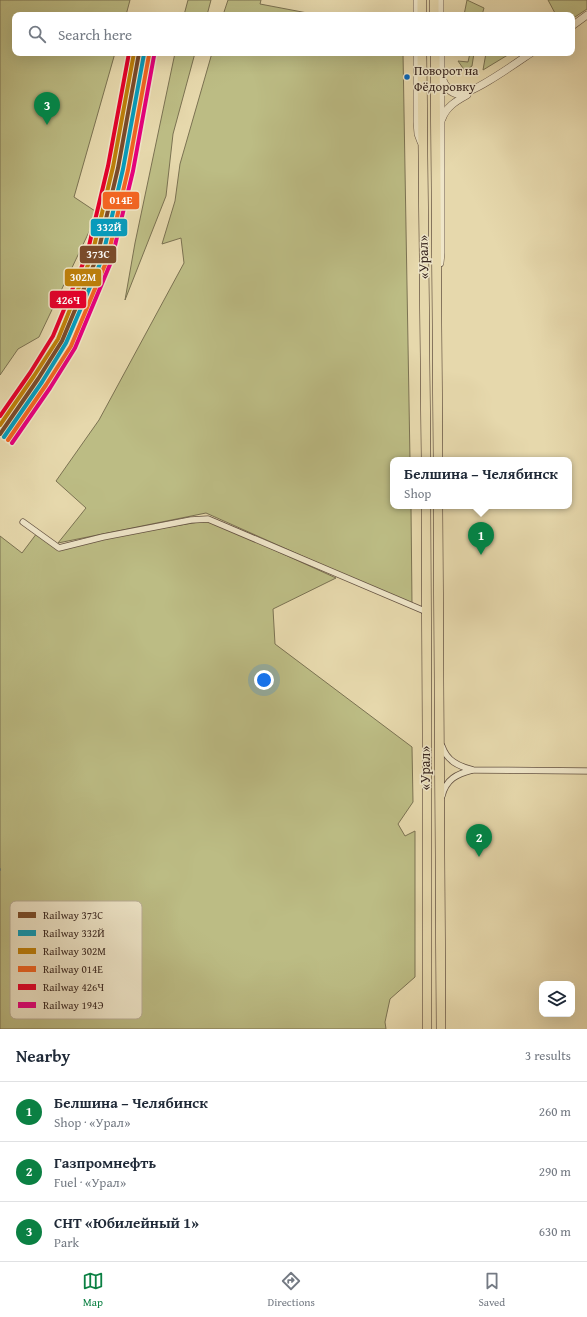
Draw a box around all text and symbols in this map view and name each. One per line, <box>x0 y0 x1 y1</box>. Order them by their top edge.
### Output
search box <box>12 12 575 56</box>
icon: search <box>26 23 48 45</box>
text: Search here <box>58 24 132 45</box>
place label: Поворот на Фёдоровку <box>414 61 479 96</box>
marker: Поворот на Фёдоровку <box>402 72 412 82</box>
pin: 3 <box>34 92 60 125</box>
line badge: 014Е <box>102 191 140 210</box>
text: 014Е <box>110 192 133 208</box>
line badge: 332Й <box>90 218 128 237</box>
text: 332Й <box>97 219 122 235</box>
street label: «Урал» <box>413 235 433 279</box>
line badge: 373C <box>79 245 117 264</box>
text: 373C <box>86 246 110 262</box>
line badge: 302М <box>64 268 102 287</box>
text: 302М <box>70 269 96 285</box>
line badge: 426Ч <box>49 290 87 309</box>
text: 426Ч <box>56 292 80 308</box>
popup <box>390 457 572 509</box>
text: Белшина – Челябинск <box>404 463 558 484</box>
text: Shop <box>404 484 431 503</box>
pin: 1 <box>468 522 494 555</box>
your location <box>254 670 274 690</box>
street label: «Урал» <box>415 746 435 790</box>
pin: 2 <box>466 824 492 857</box>
legend <box>10 901 142 1019</box>
text: Railway 373C <box>43 907 103 923</box>
text: Railway 332Й <box>43 925 105 941</box>
text: Railway 302М <box>43 943 106 959</box>
text: Railway 014Е <box>43 961 103 977</box>
text: Railway 426Ч <box>43 979 104 995</box>
map controls <box>539 981 575 1017</box>
button: layers <box>539 981 575 1017</box>
text: Railway 194Э <box>43 997 104 1013</box>
text: Nearby <box>16 1043 70 1068</box>
text: 3 results <box>525 1046 571 1065</box>
text: Белшина – Челябинск <box>54 1092 208 1113</box>
text: 1 <box>26 1102 32 1121</box>
text: 260 m <box>539 1102 571 1121</box>
text: Shop · «Урал» <box>54 1113 130 1132</box>
text: Газпромнефть <box>54 1152 156 1173</box>
text: 2 <box>26 1162 32 1181</box>
text: 290 m <box>539 1162 571 1181</box>
text: Fuel · «Урал» <box>54 1173 126 1192</box>
text: СНТ «Юбилейный 1» <box>54 1212 199 1233</box>
text: 3 <box>26 1222 32 1241</box>
text: 630 m <box>539 1222 571 1241</box>
text: Park <box>54 1233 79 1252</box>
tab: Map <box>82 1270 104 1310</box>
tab: Directions <box>268 1270 315 1310</box>
tab: Saved <box>478 1270 505 1310</box>

